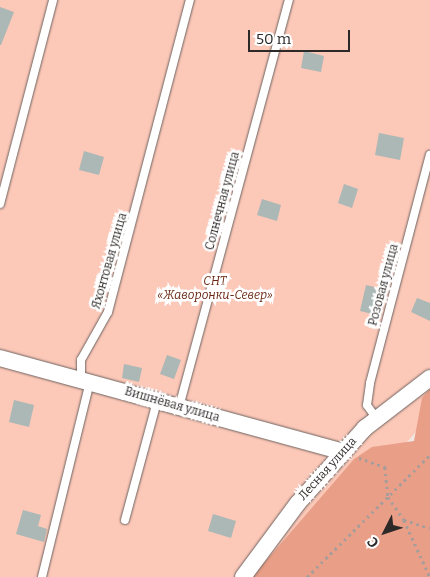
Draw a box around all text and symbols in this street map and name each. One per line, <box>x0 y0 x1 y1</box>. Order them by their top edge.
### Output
scale bar <box>250 20 352 52</box>
text: 50 m <box>256 30 291 48</box>
street label: Солнечная улица <box>203 150 243 252</box>
street label: Яхонтовая улица <box>89 211 131 311</box>
street label: Розовая улица <box>366 242 402 328</box>
park label: СНТ «Жаворонки-Север» <box>157 275 273 303</box>
street label: Вишнёвая улица <box>123 385 221 425</box>
street label: Лесная улица <box>296 435 360 503</box>
north arrow <box>360 507 410 557</box>
text: С <box>364 533 383 551</box>

